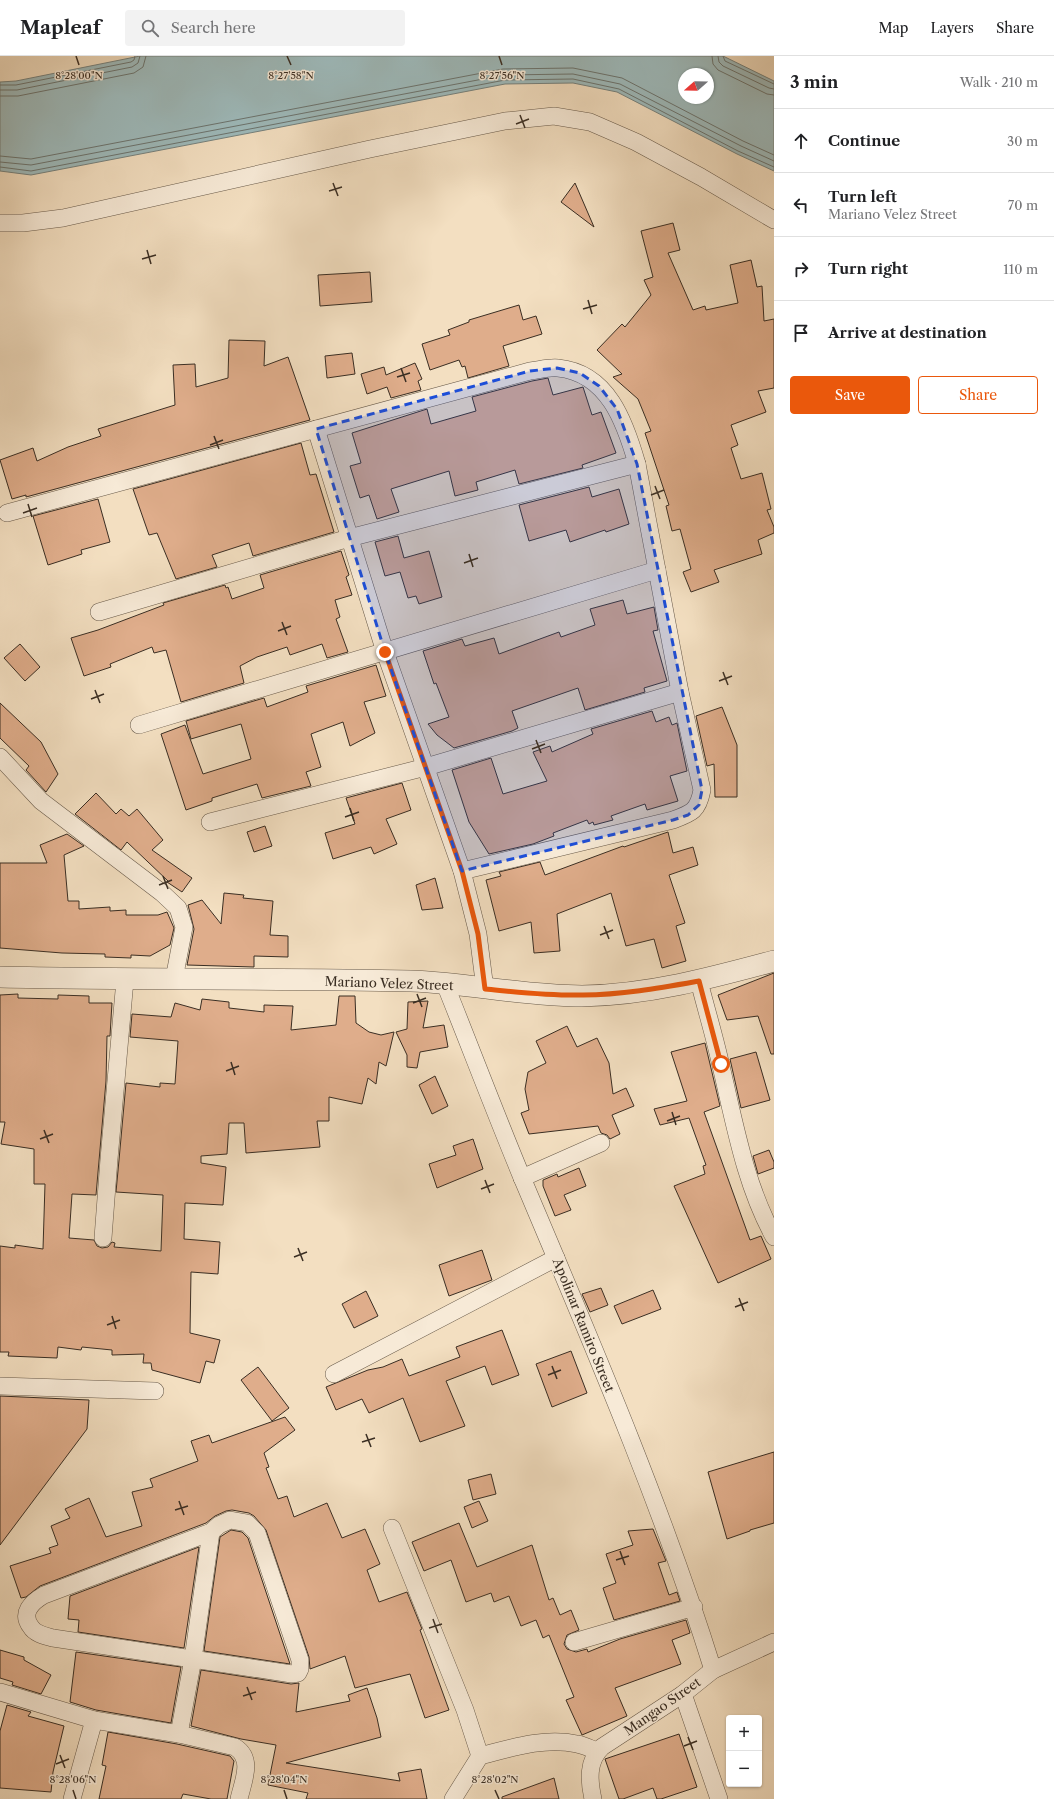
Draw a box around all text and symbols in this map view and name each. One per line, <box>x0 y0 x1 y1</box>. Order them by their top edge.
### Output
search box <box>125 10 405 46</box>
text: Mapleaf <box>20 16 101 39</box>
icon: search <box>139 17 161 39</box>
text: Search here <box>171 18 256 37</box>
text: Map <box>878 19 908 37</box>
text: Layers <box>930 19 974 37</box>
text: Share <box>996 19 1034 37</box>
north arrow <box>678 68 714 104</box>
text: 8°28'00"N <box>55 69 103 82</box>
text: 8°27'58"N <box>268 69 314 82</box>
text: 8°27'56"N <box>479 69 525 82</box>
text: 3 min <box>790 72 839 92</box>
text: Walk · 210 m <box>960 74 1038 90</box>
icon: ahead <box>790 130 812 152</box>
text: Continue <box>828 131 900 150</box>
text: 30 m <box>1007 133 1038 149</box>
text: Turn left <box>828 187 897 206</box>
icon: left <box>790 194 812 216</box>
text: 70 m <box>1008 197 1038 213</box>
text: Mariano Velez Street <box>828 206 957 222</box>
icon: right <box>790 258 812 280</box>
text: Turn right <box>828 259 908 278</box>
text: 110 m <box>1003 261 1038 277</box>
icon: arrive <box>790 322 812 344</box>
text: Arrive at destination <box>828 323 987 342</box>
button: Save <box>790 376 910 414</box>
button: Share <box>918 376 1038 414</box>
route end <box>376 643 394 661</box>
street label: Mariano Velez Street <box>324 973 454 993</box>
route start <box>712 1055 730 1073</box>
street label: Apolinar Ramiro Street <box>549 1255 618 1395</box>
street label: Mangao Street <box>621 1673 704 1738</box>
map controls <box>726 1715 762 1787</box>
button: + <box>726 1715 762 1751</box>
button: − <box>726 1751 762 1787</box>
text: 8°28'06"N <box>49 1773 97 1786</box>
text: 8°28'04"N <box>260 1773 308 1786</box>
text: 8°28'02"N <box>471 1773 519 1786</box>

